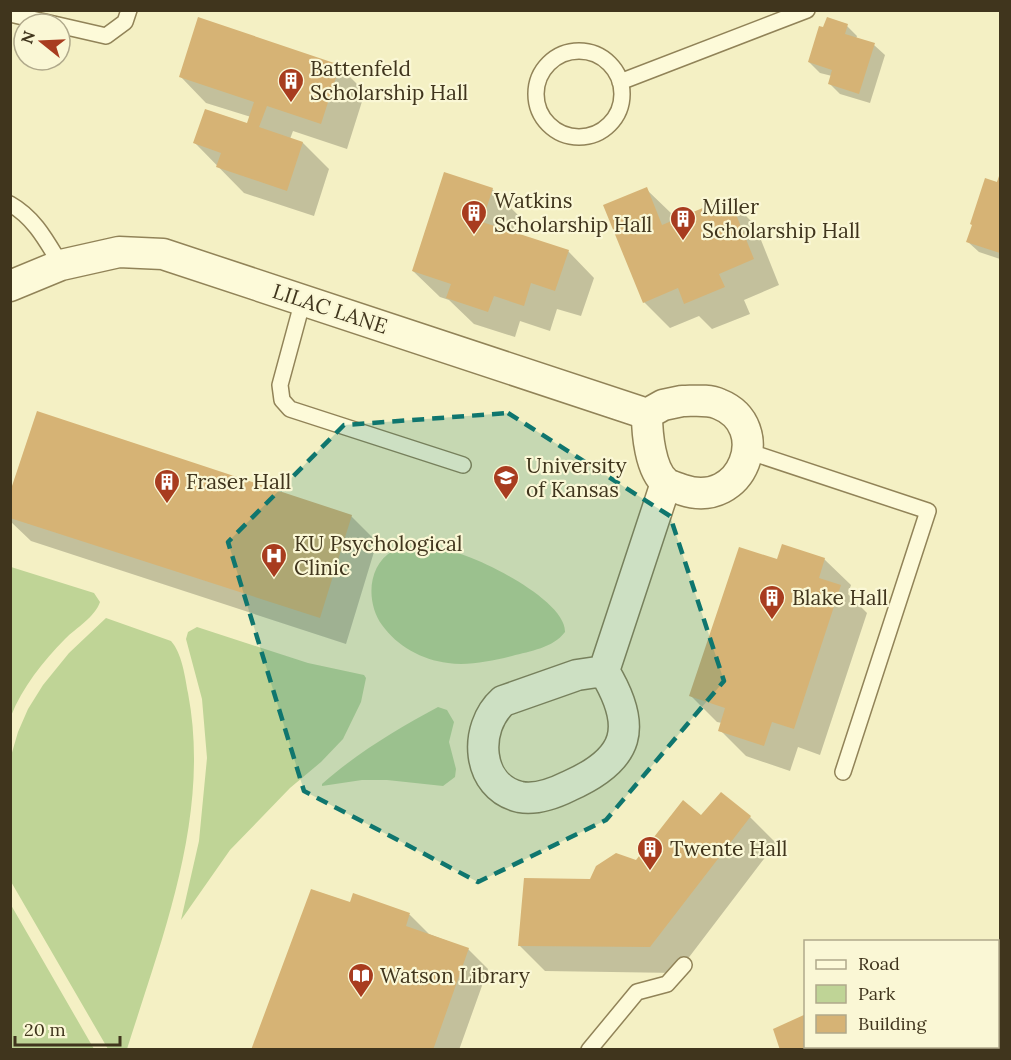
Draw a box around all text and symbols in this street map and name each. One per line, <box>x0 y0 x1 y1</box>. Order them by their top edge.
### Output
north arrow <box>12 12 72 72</box>
text: N <box>16 28 39 46</box>
place label: Battenfeld Scholarship Hall <box>310 55 468 106</box>
building icon: Battenfeld Scholarship Hall <box>276 66 306 104</box>
place label: Watkins Scholarship Hall <box>494 187 652 238</box>
place label: Miller Scholarship Hall <box>702 193 860 244</box>
building icon: Watkins Scholarship Hall <box>459 198 489 236</box>
building icon: Miller Scholarship Hall <box>668 204 698 242</box>
street label: LILAC LANE <box>269 277 391 340</box>
place label: University of Kansas <box>526 452 627 503</box>
school or university icon: University of Kansas <box>491 463 521 501</box>
building icon: Fraser Hall <box>152 467 182 505</box>
place label: Fraser Hall <box>186 468 291 495</box>
place label: KU Psychological Clinic <box>294 530 463 581</box>
hospital icon: KU Psychological Clinic <box>259 541 289 579</box>
building icon: Blake Hall <box>757 583 787 621</box>
place label: Blake Hall <box>792 584 888 611</box>
building icon: Twente Hall <box>635 834 665 872</box>
place label: Twente Hall <box>670 835 787 862</box>
legend <box>804 940 999 1048</box>
text: Road <box>858 952 900 975</box>
library icon: Watson Library <box>346 961 376 999</box>
place label: Watson Library <box>380 962 530 989</box>
text: Park <box>858 982 896 1005</box>
scale bar <box>15 1009 120 1047</box>
text: Building <box>858 1012 928 1035</box>
text: 20 m <box>24 1018 66 1041</box>

